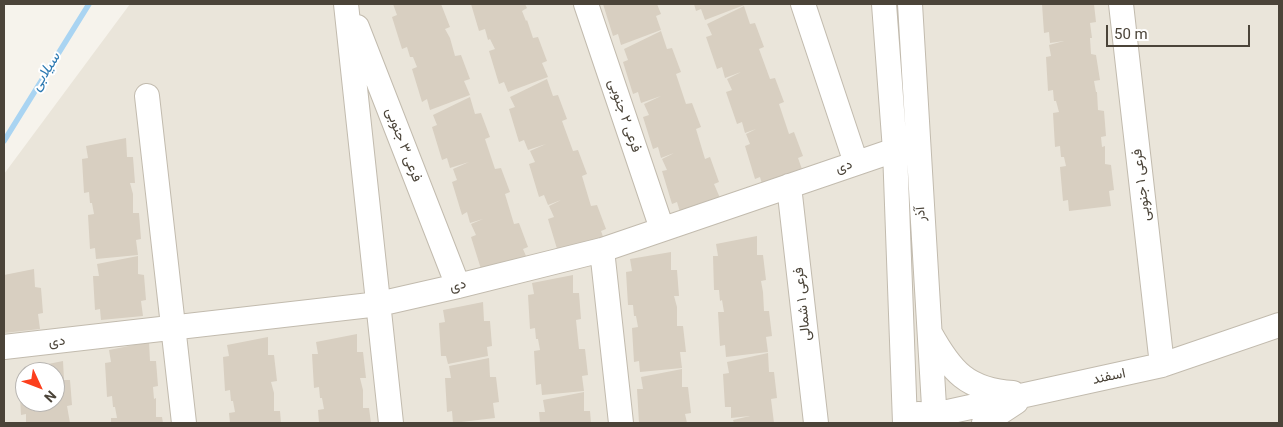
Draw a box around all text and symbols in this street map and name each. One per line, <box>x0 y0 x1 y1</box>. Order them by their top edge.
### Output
scale bar <box>1108 15 1252 47</box>
text: 50 m <box>1114 25 1148 43</box>
water label: سیلابی <box>27 49 65 95</box>
street label: فرعی ۲ جنوبی <box>604 77 644 155</box>
street label: فرعی ۳ جنوبی <box>381 106 425 184</box>
street label: فرعی ۱ جنوبی <box>1129 148 1155 222</box>
street label: دی <box>833 156 855 178</box>
street label: آذر <box>912 206 930 222</box>
street label: فرعی ۱ شمالی <box>791 266 815 342</box>
street label: دی <box>448 276 468 296</box>
street label: دی <box>48 333 66 351</box>
north arrow <box>15 362 65 412</box>
street label: اسفند <box>1091 365 1127 389</box>
text: N <box>41 387 59 406</box>

